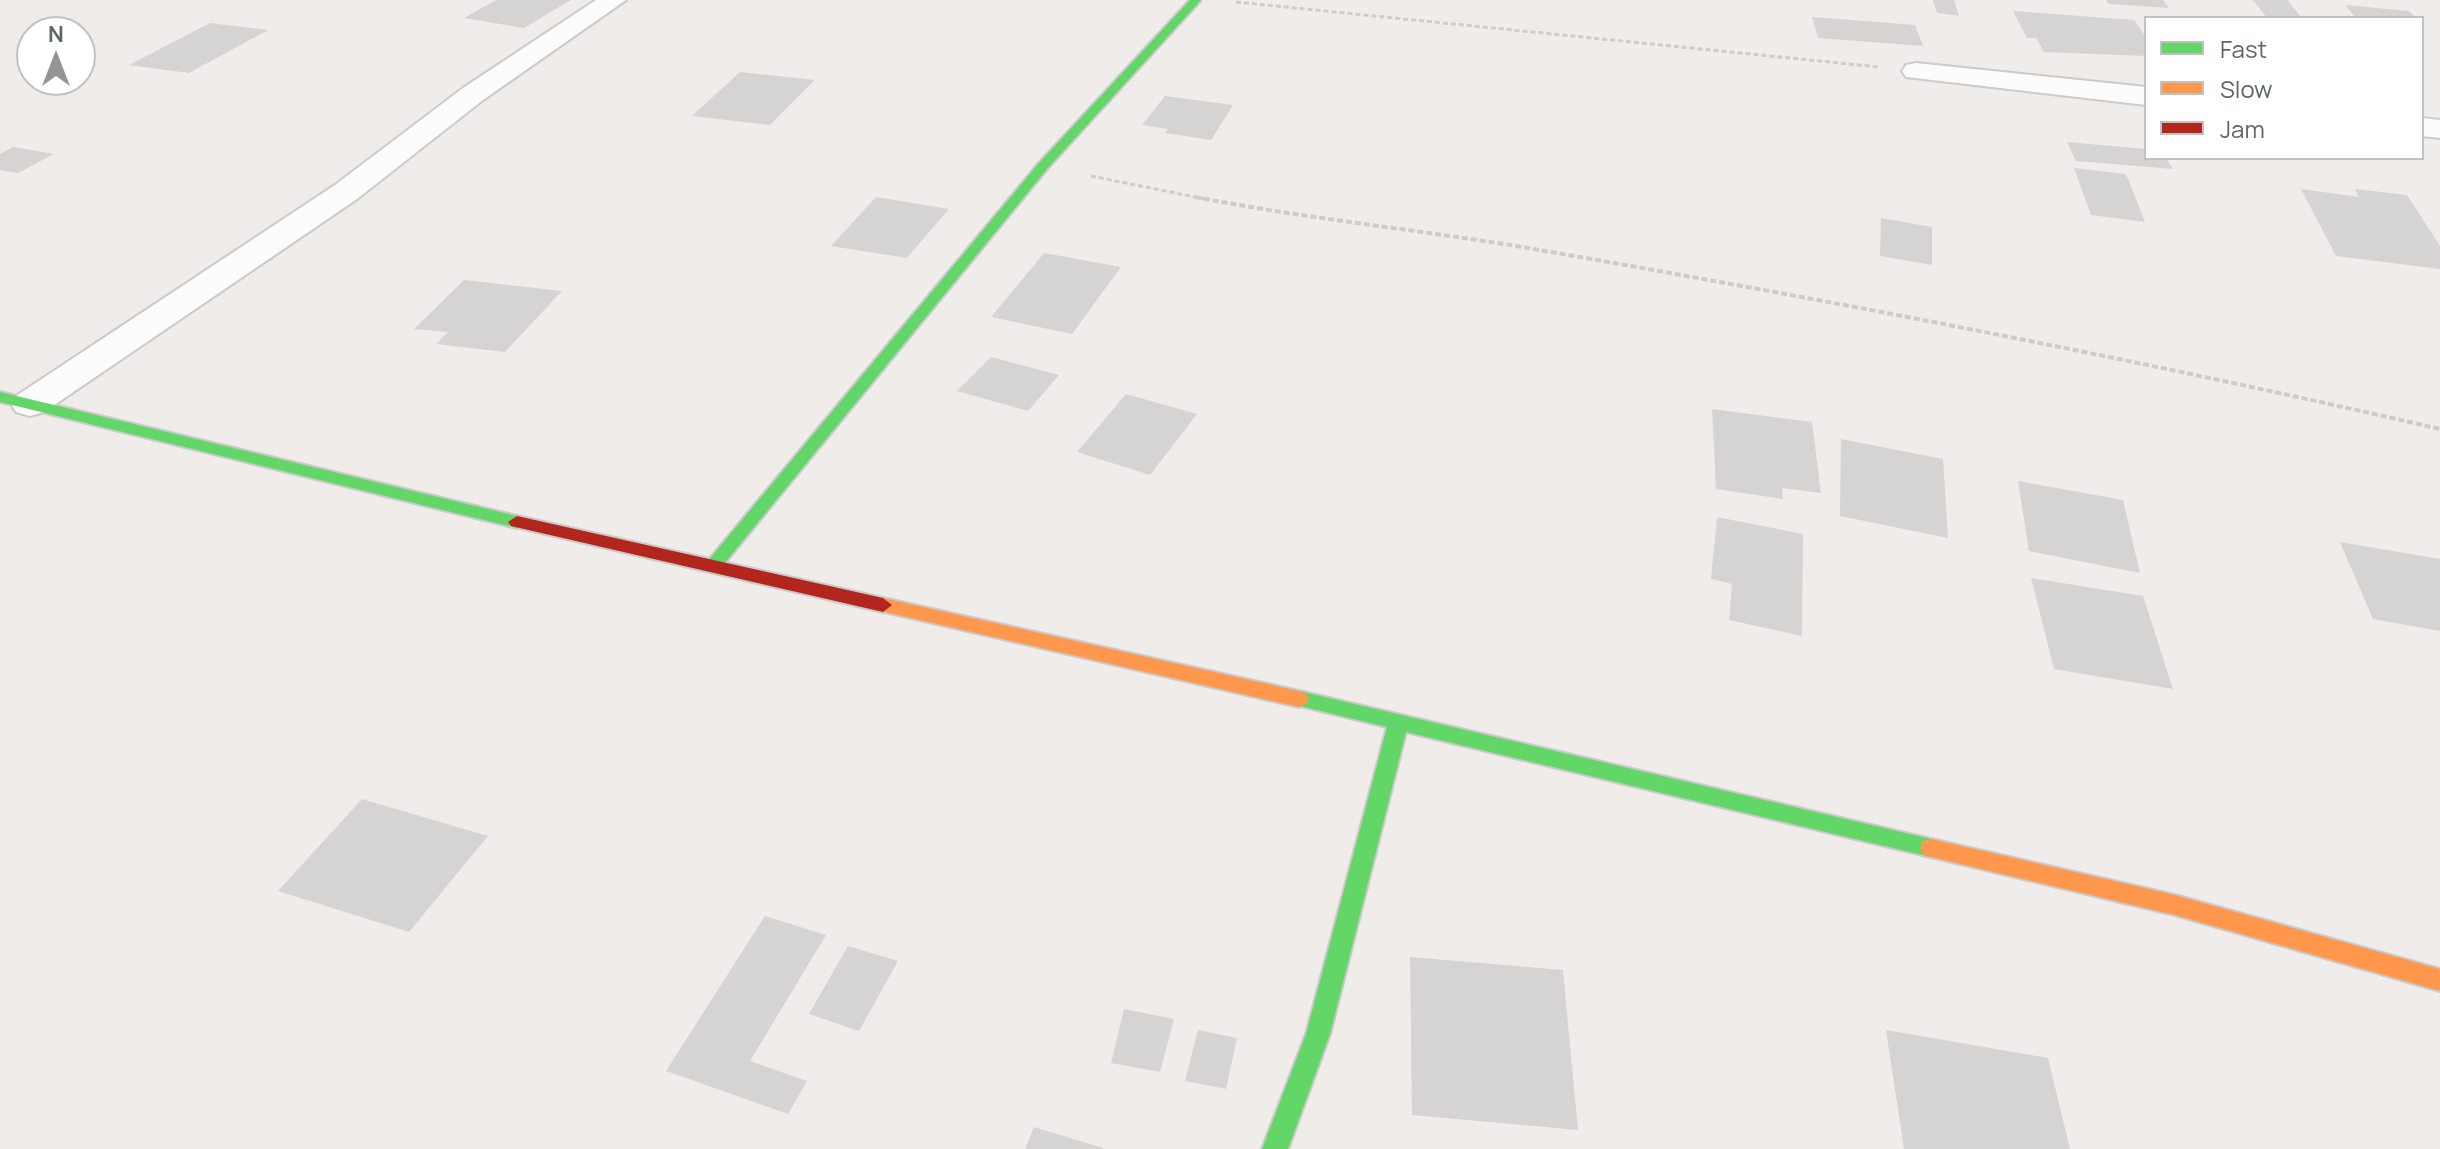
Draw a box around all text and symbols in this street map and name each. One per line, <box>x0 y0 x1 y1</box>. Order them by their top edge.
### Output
north arrow <box>16 16 96 96</box>
legend <box>2144 16 2424 160</box>
text: N <box>48 19 64 49</box>
text: Fast <box>2220 32 2267 65</box>
text: Slow <box>2220 72 2273 105</box>
text: Jam <box>2220 112 2265 145</box>

